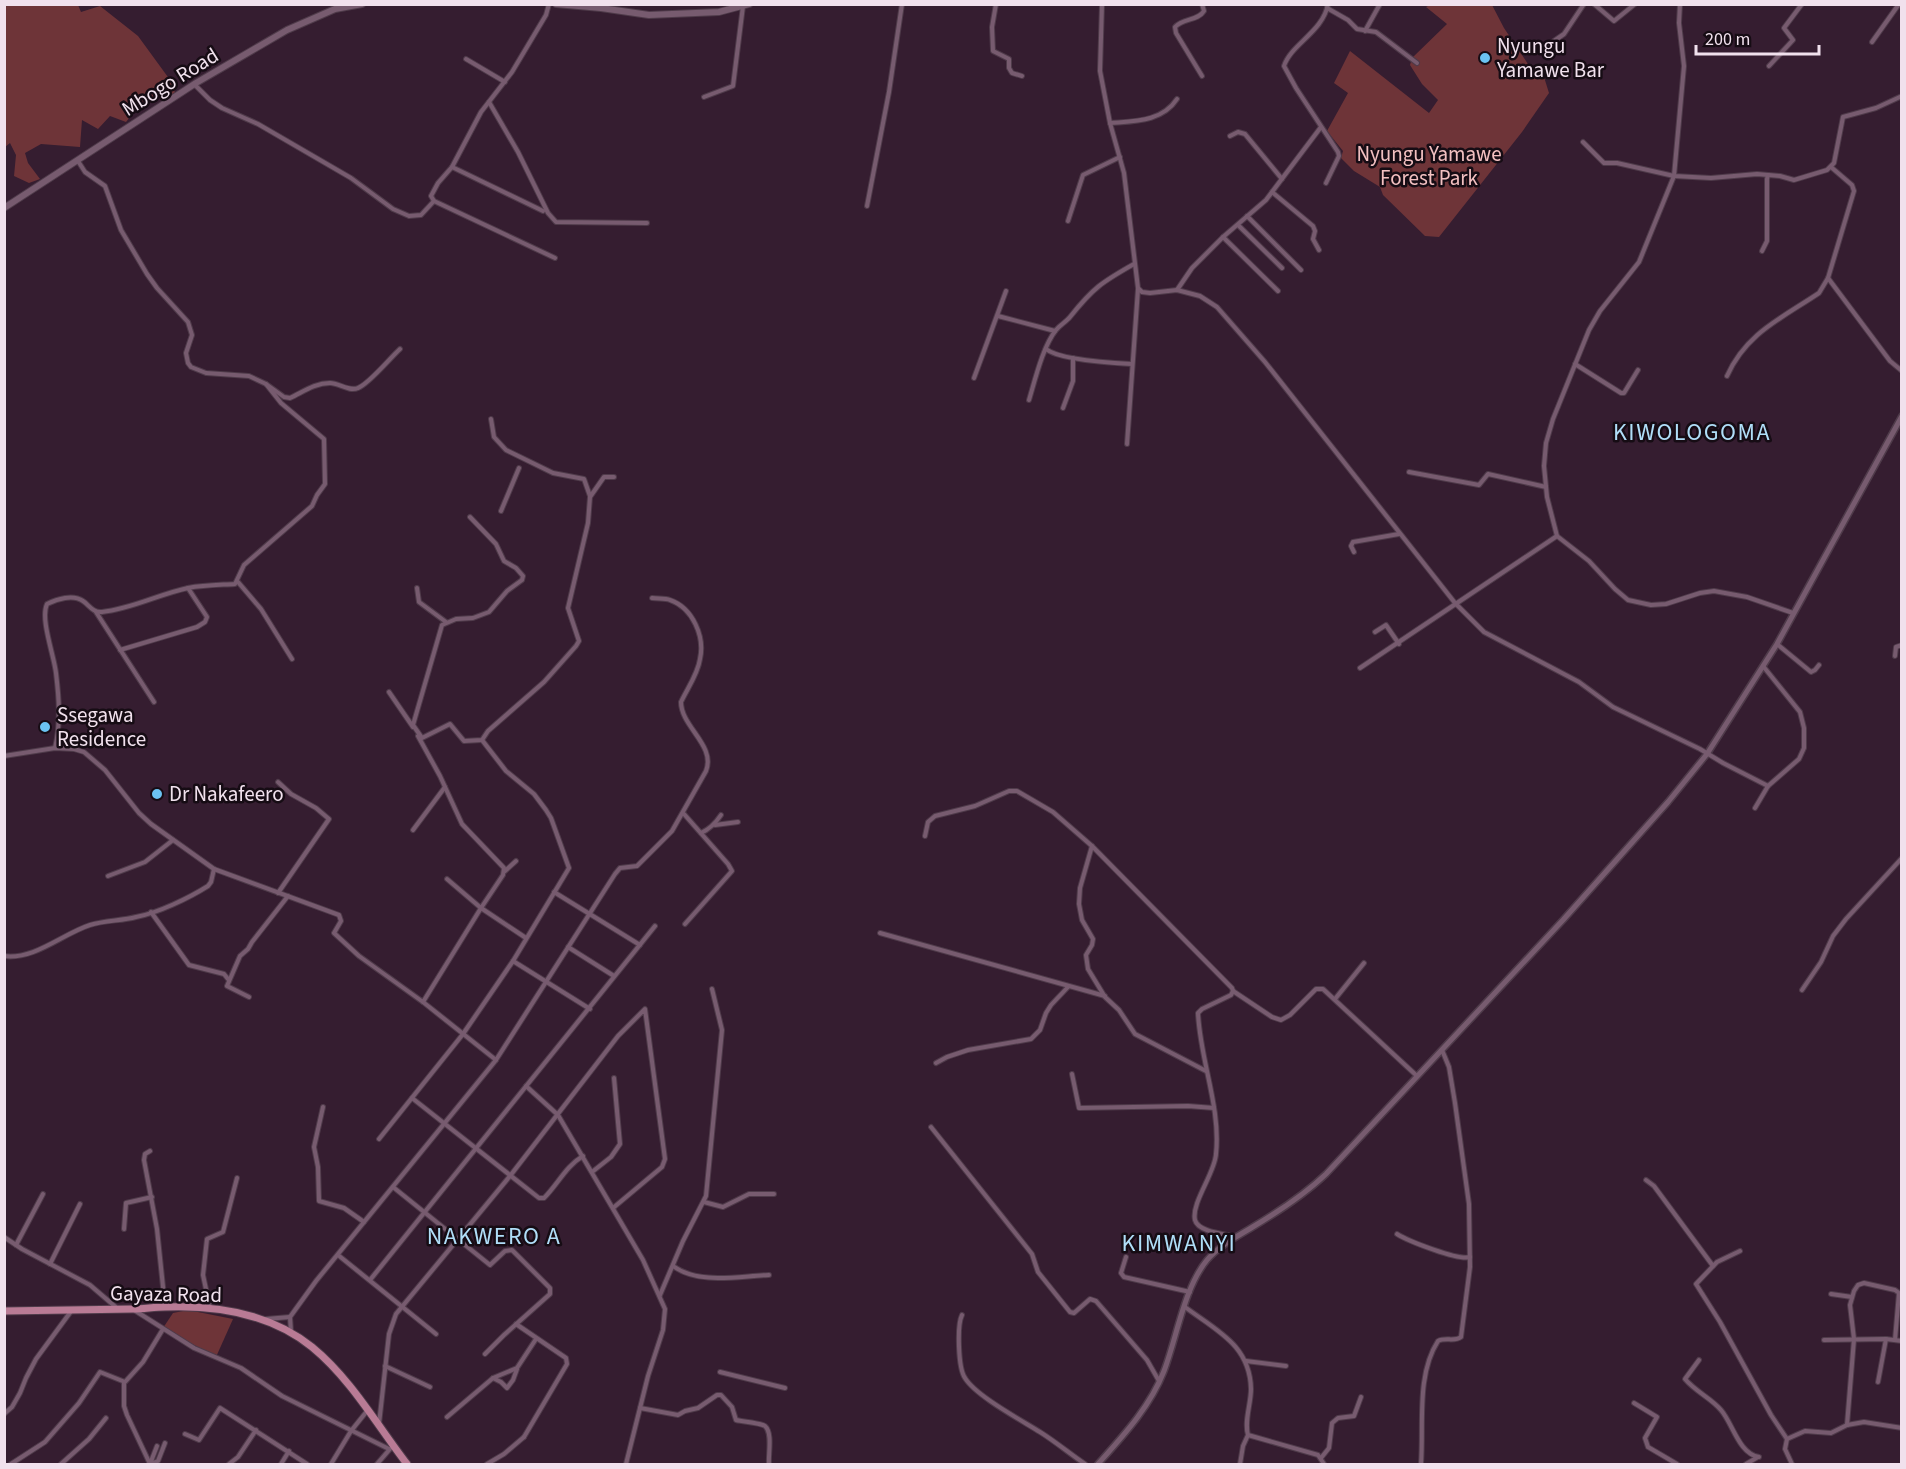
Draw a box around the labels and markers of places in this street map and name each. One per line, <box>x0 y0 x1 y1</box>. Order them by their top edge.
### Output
place label: Nyungu Yamawe Bar <box>1496 31 1605 85</box>
marker: Nyungu Yamawe Bar <box>1478 51 1492 65</box>
place label: Ssegawa Residence <box>57 700 146 754</box>
marker: Ssegawa Residence <box>38 720 52 734</box>
place label: Dr Nakafeero <box>169 779 284 809</box>
marker: Dr Nakafeero <box>150 787 164 801</box>

